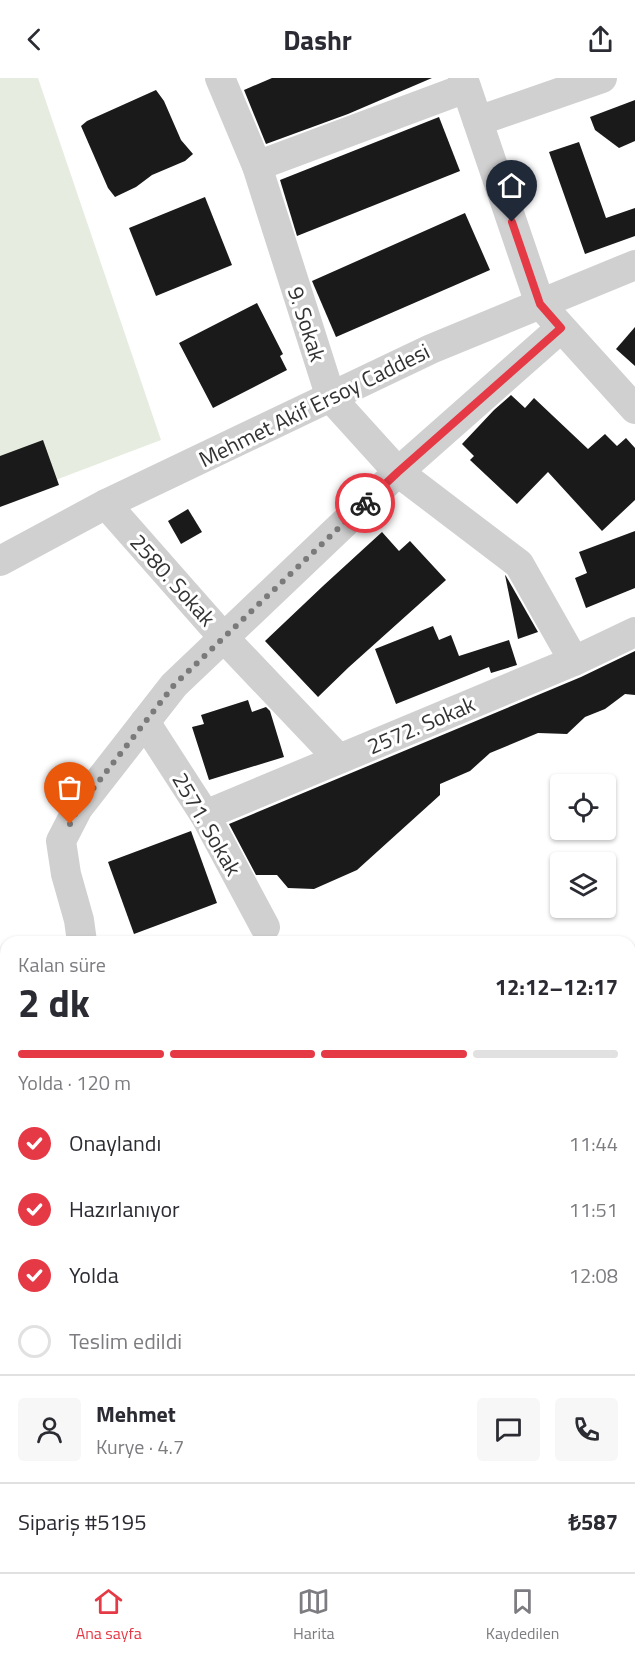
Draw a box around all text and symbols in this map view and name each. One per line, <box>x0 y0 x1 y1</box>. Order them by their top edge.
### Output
text: Dashr <box>283 19 352 60</box>
icon: back <box>18 23 51 56</box>
icon: share <box>584 23 617 56</box>
pin <box>486 160 537 222</box>
icon: home <box>495 169 528 202</box>
street label: 9. Sokak <box>279 282 335 367</box>
street label: Mehmet Akif Ersoy Caddesi <box>193 334 435 476</box>
courier <box>335 473 395 533</box>
icon: bike <box>349 487 382 520</box>
street label: 2580. Sokak <box>122 526 224 634</box>
street label: 2572. Sokak <box>362 687 481 763</box>
pin <box>44 762 95 824</box>
street label: 2571. Sokak <box>164 766 251 882</box>
icon: bag <box>53 771 86 804</box>
map controls <box>550 774 616 918</box>
button: locate <box>550 774 616 840</box>
button: layers <box>550 852 616 918</box>
text: Kalan süre <box>18 949 106 980</box>
text: 12:12–12:17 <box>495 970 618 1004</box>
text: 2 dk <box>18 973 90 1032</box>
text: Yolda · 120 m <box>18 1067 131 1098</box>
text: Onaylandı <box>69 1126 161 1160</box>
icon: check <box>18 1127 51 1160</box>
text: 11:44 <box>569 1128 618 1159</box>
text: Hazırlanıyor <box>69 1192 180 1226</box>
icon: check <box>18 1193 51 1226</box>
text: 11:51 <box>569 1194 618 1225</box>
text: Yolda <box>69 1258 119 1292</box>
icon: check <box>18 1259 51 1292</box>
text: 12:08 <box>569 1260 618 1291</box>
text: Teslim edildi <box>69 1324 182 1358</box>
text: Mehmet <box>96 1397 176 1431</box>
button: person <box>18 1398 81 1461</box>
button: chat <box>477 1398 540 1461</box>
button: phone <box>555 1398 618 1461</box>
text: Kurye · 4.7 <box>96 1431 184 1462</box>
text: Sipariş #5195 <box>18 1505 146 1539</box>
text: ₺587 <box>568 1505 618 1539</box>
tab: Ana sayfa <box>76 1585 142 1645</box>
tab: Harita <box>293 1585 335 1645</box>
tab: Kaydedilen <box>486 1585 559 1645</box>

